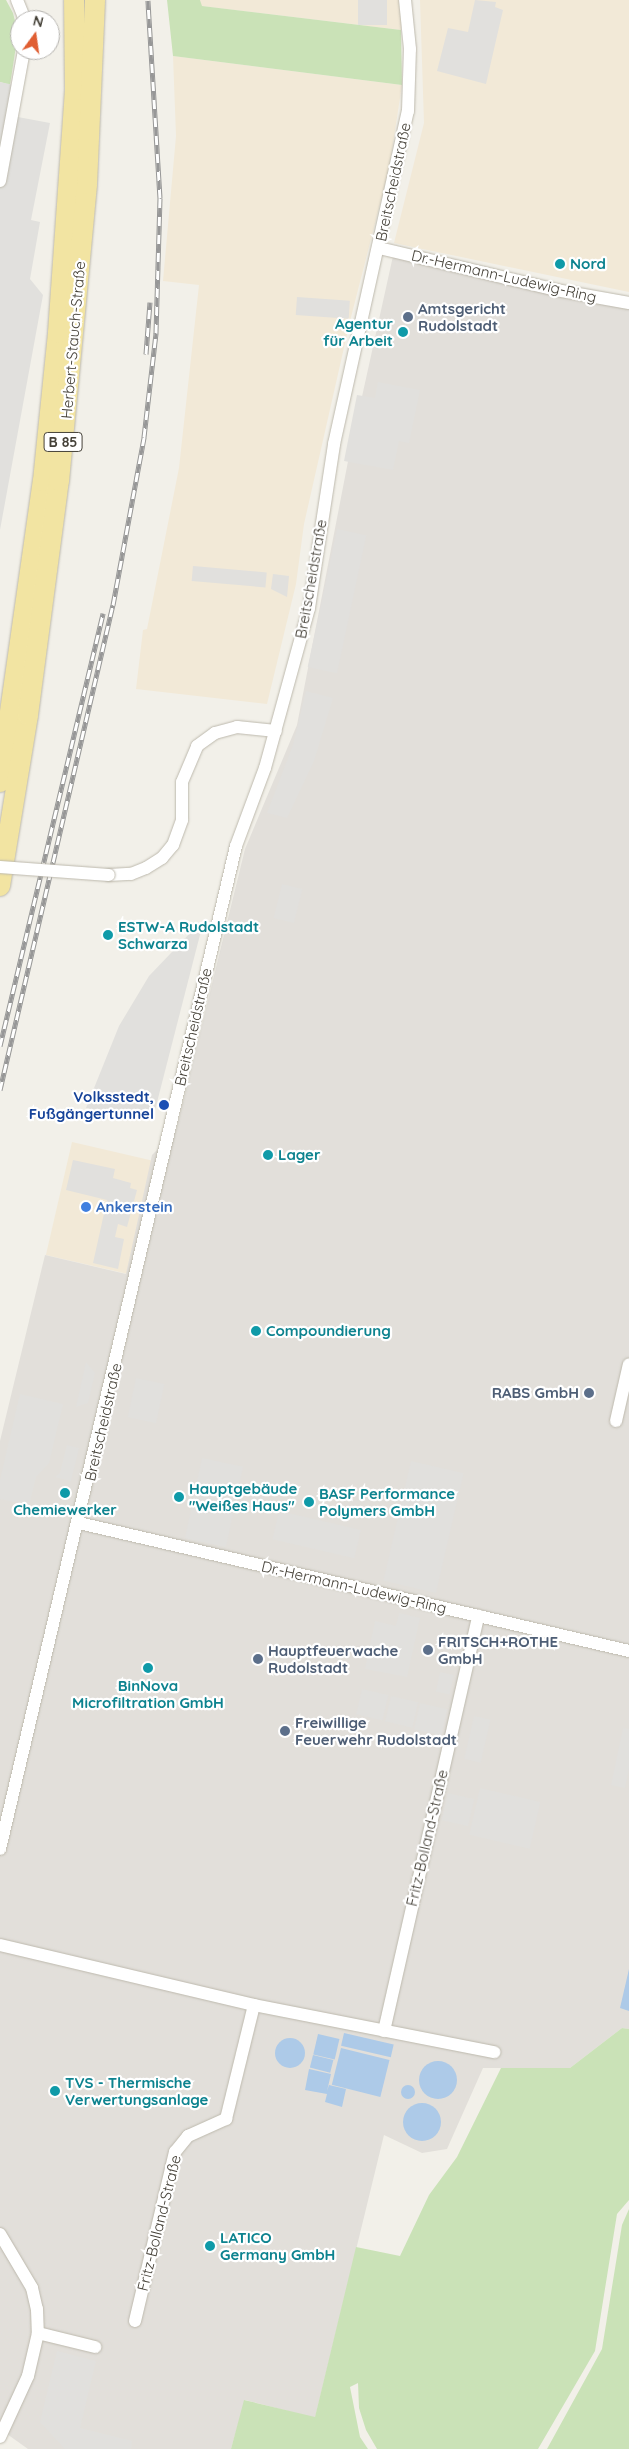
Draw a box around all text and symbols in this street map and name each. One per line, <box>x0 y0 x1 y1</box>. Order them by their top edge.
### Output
north arrow <box>10 10 60 60</box>
text: N <box>31 11 46 31</box>
street label: Breitscheidstraße <box>372 121 414 243</box>
street label: Dr.-Hermann-Ludewig-Ring <box>410 246 598 306</box>
place label: Nord <box>570 255 606 273</box>
marker: Nord <box>554 258 566 270</box>
street label: Herbert-Stauch-Straße <box>57 260 89 420</box>
place label: Amtsgericht Rudolstadt <box>418 299 506 334</box>
marker: Amtsgericht Rudolstadt <box>402 311 414 323</box>
place label: Agentur für Arbeit <box>323 314 393 349</box>
marker: Agentur für Arbeit <box>397 326 409 338</box>
road number: B 85 <box>43 431 83 454</box>
street label: Breitscheidstraße <box>292 518 330 640</box>
place label: ESTW-A Rudolstadt Schwarza <box>118 917 259 952</box>
marker: ESTW-A Rudolstadt Schwarza <box>102 929 114 941</box>
street label: Breitscheidstraße <box>171 966 215 1088</box>
place label: Volksstedt, Fußgängertunnel <box>29 1087 154 1122</box>
marker: Volksstedt, Fußgängertunnel <box>158 1099 170 1111</box>
place label: Lager <box>278 1146 320 1164</box>
marker: Lager <box>262 1149 274 1161</box>
place label: Ankerstein <box>96 1198 173 1216</box>
marker: Ankerstein <box>80 1201 92 1213</box>
place label: Compoundierung <box>266 1322 391 1340</box>
marker: Compoundierung <box>250 1325 262 1337</box>
street label: Breitscheidstraße <box>81 1361 125 1483</box>
place label: RABS GmbH <box>492 1384 579 1402</box>
marker: RABS GmbH <box>583 1387 595 1399</box>
place label: Hauptgebäude "Weißes Haus" <box>189 1479 297 1514</box>
place label: BASF Performance Polymers GmbH <box>319 1484 455 1519</box>
marker: Chemiewerker <box>59 1487 71 1499</box>
marker: Hauptgebäude "Weißes Haus" <box>173 1491 185 1503</box>
marker: BASF Performance Polymers GmbH <box>303 1496 315 1508</box>
place label: Chemiewerker <box>13 1501 117 1519</box>
street label: Dr.-Hermann-Ludewig-Ring <box>260 1557 448 1617</box>
place label: FRITSCH+ROTHE GmbH <box>438 1632 558 1667</box>
place label: Hauptfeuerwache Rudolstadt <box>268 1641 398 1676</box>
marker: FRITSCH+ROTHE GmbH <box>422 1644 434 1656</box>
marker: Hauptfeuerwache Rudolstadt <box>252 1653 264 1665</box>
marker: BinNova Microfiltration GmbH <box>142 1662 154 1674</box>
place label: BinNova Microfiltration GmbH <box>72 1676 224 1711</box>
place label: Freiwillige Feuerwehr Rudolstadt <box>295 1713 457 1748</box>
marker: Freiwillige Feuerwehr Rudolstadt <box>279 1725 291 1737</box>
street label: Fritz-Bolland-Straße <box>403 1768 451 1908</box>
place label: TVS - Thermische Verwertungsanlage <box>65 2073 208 2108</box>
marker: TVS - Thermische Verwertungsanlage <box>49 2085 61 2097</box>
street label: Fritz-Bolland-Straße <box>133 2153 185 2293</box>
place label: LATICO Germany GmbH <box>220 2228 335 2263</box>
marker: LATICO Germany GmbH <box>204 2240 216 2252</box>

